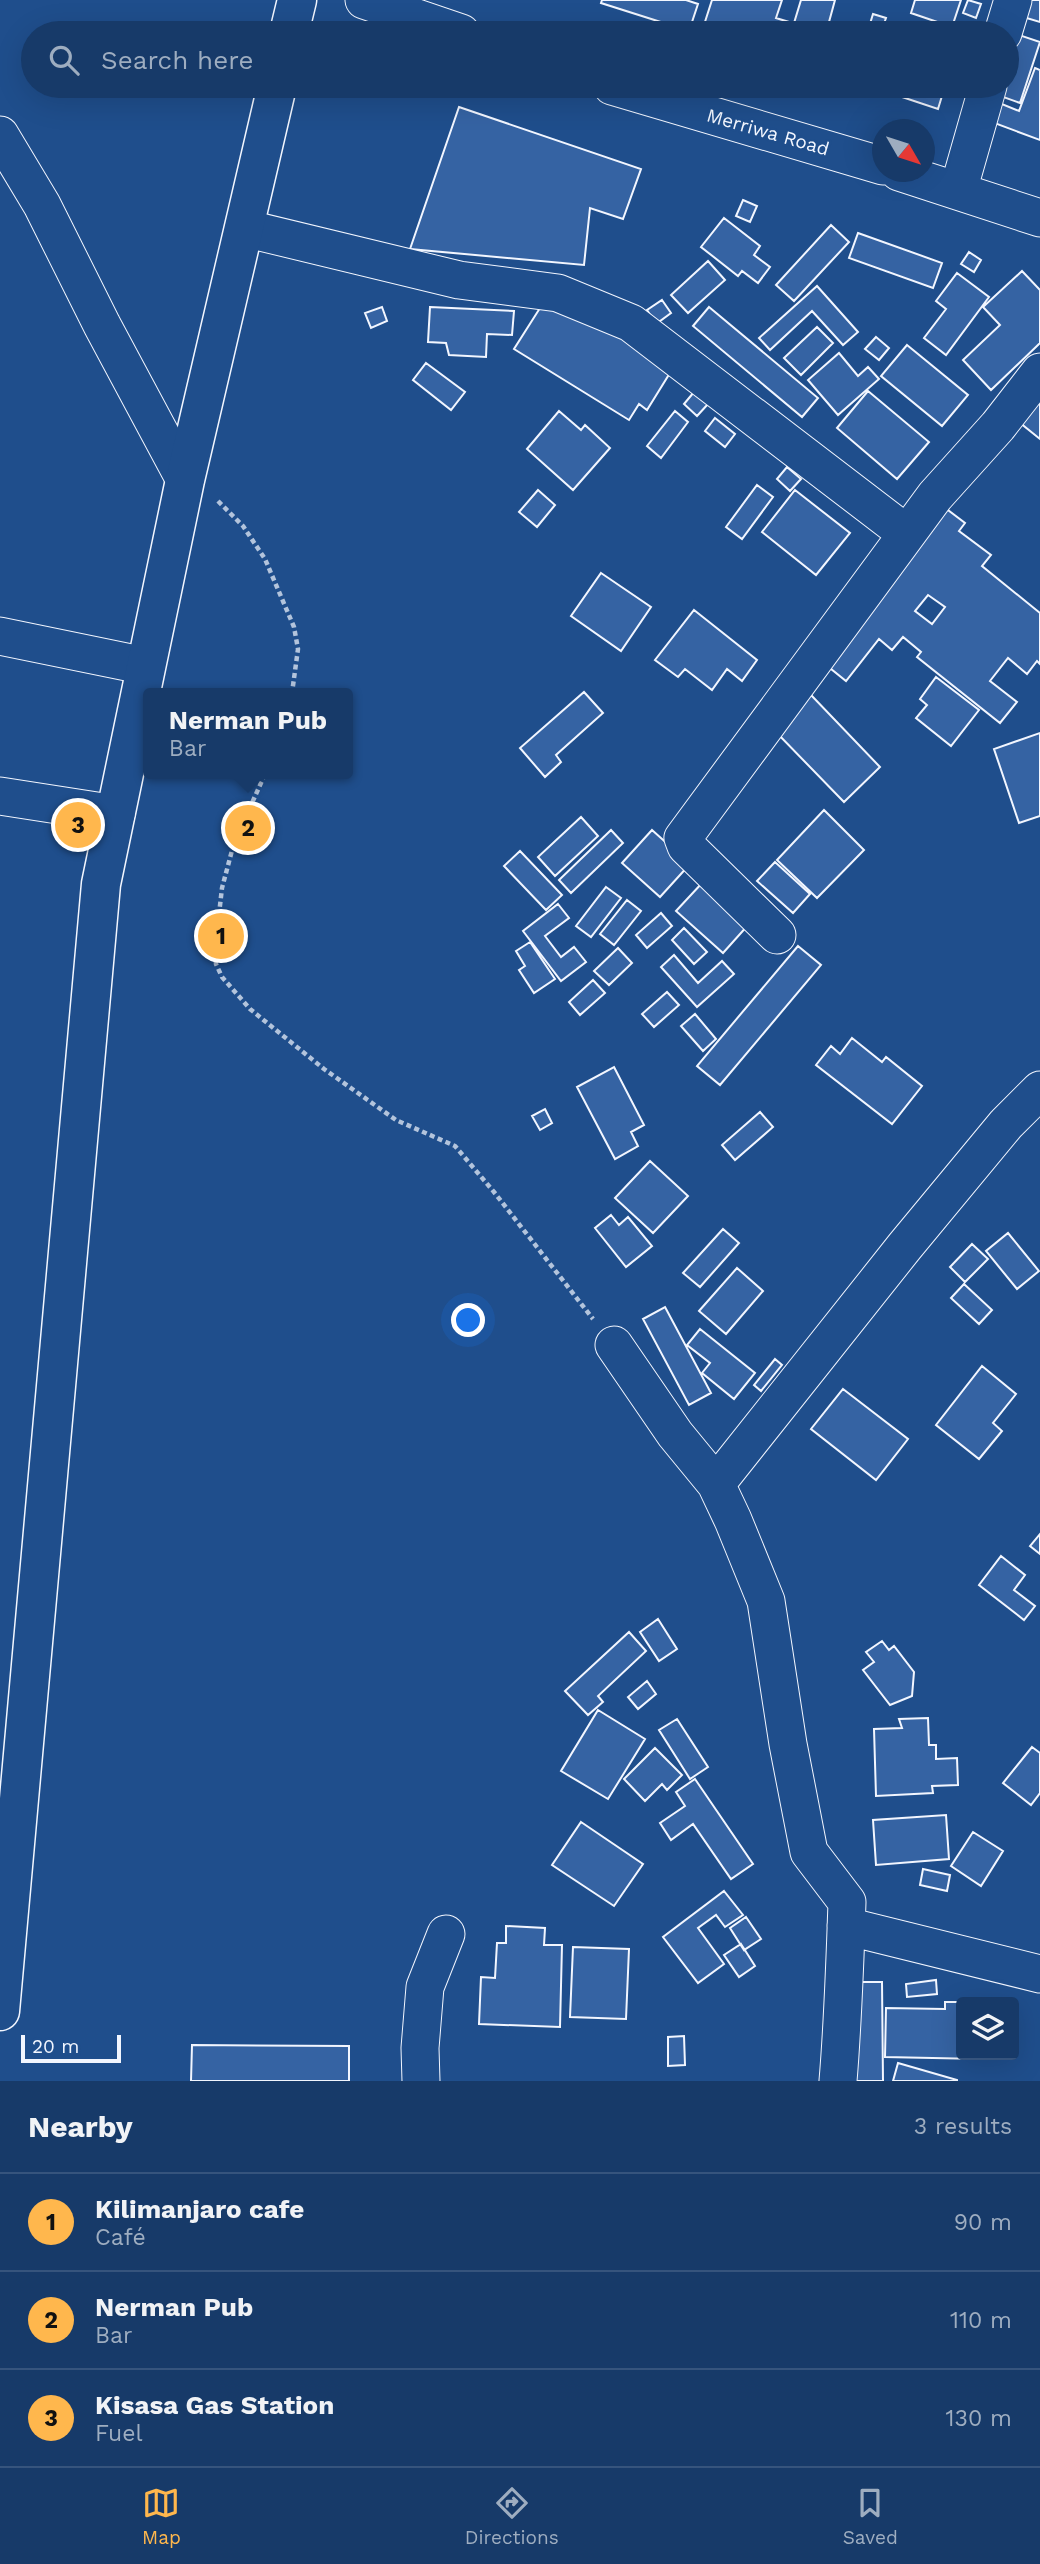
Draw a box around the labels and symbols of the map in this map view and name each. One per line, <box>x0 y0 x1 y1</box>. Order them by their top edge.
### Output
street label: Merriwa Road <box>704 104 832 160</box>
north arrow <box>872 119 935 182</box>
pin: 3 <box>55 799 101 851</box>
pin: 2 <box>225 802 271 854</box>
pin: 1 <box>198 910 244 962</box>
your location <box>451 1303 485 1337</box>
scale bar <box>21 2032 121 2064</box>

